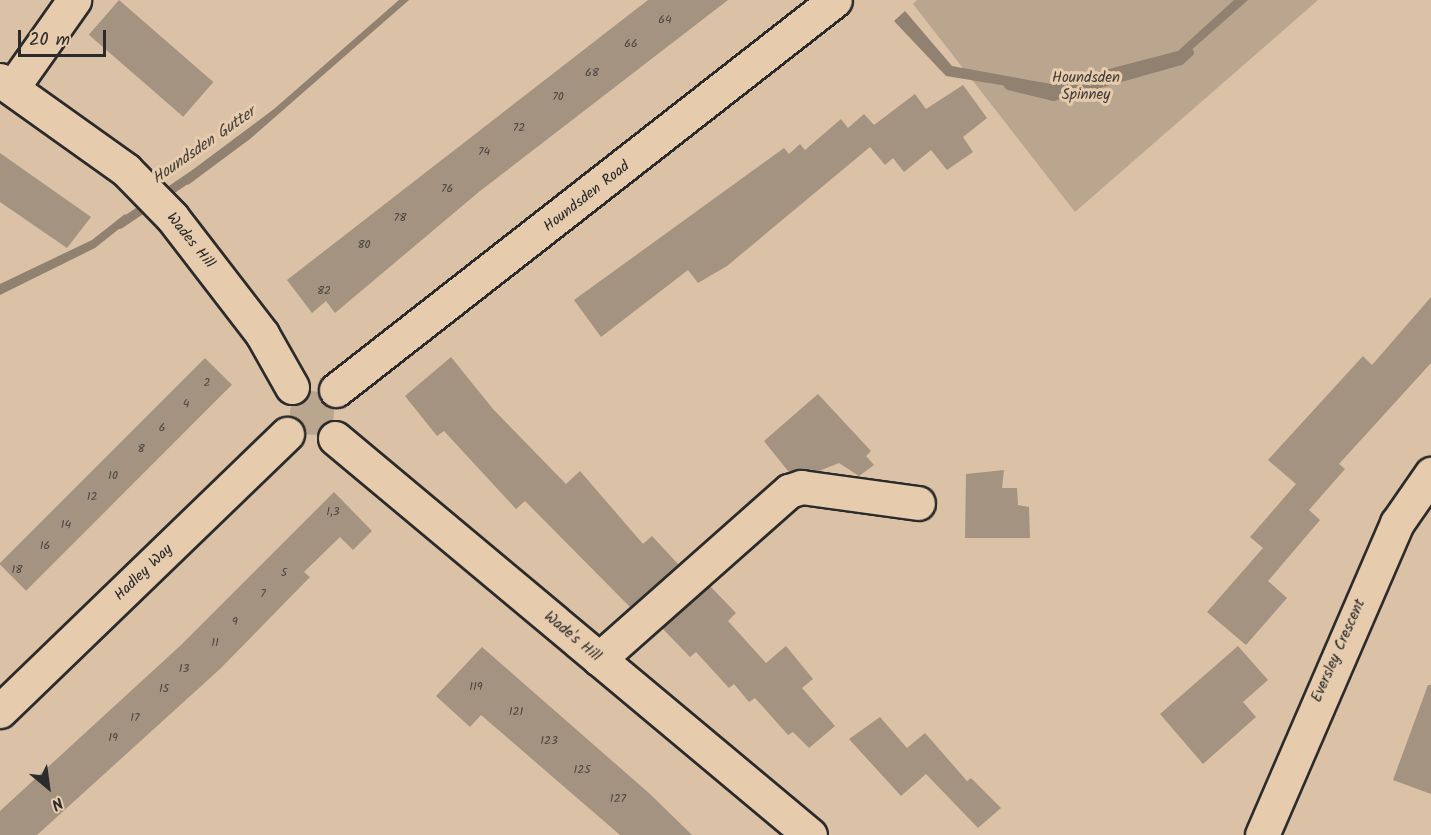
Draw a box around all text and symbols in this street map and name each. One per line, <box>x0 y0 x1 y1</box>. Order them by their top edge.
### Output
house number: 64 <box>658 13 672 27</box>
scale bar <box>21 18 110 56</box>
text: 20 m <box>29 26 70 55</box>
house number: 66 <box>624 37 638 51</box>
house number: 68 <box>585 66 599 80</box>
park label: Houndsden Spinney <box>1052 69 1120 104</box>
house number: 70 <box>552 90 564 104</box>
water label: Houndsden Gutter <box>149 103 259 189</box>
house number: 72 <box>513 121 525 135</box>
house number: 74 <box>478 145 490 159</box>
street label: Houndsden Road <box>540 158 634 236</box>
house number: 76 <box>441 182 453 196</box>
street label: Wades Hill <box>162 210 218 272</box>
house number: 78 <box>394 211 406 225</box>
house number: 80 <box>357 238 371 252</box>
house number: 82 <box>317 284 331 298</box>
house number: 2 <box>204 376 210 390</box>
house number: 4 <box>183 397 189 411</box>
house number: 6 <box>159 421 165 435</box>
house number: 8 <box>137 442 145 456</box>
house number: 10 <box>108 469 118 483</box>
house number: 12 <box>87 490 97 504</box>
house number: 1,3 <box>326 505 340 519</box>
house number: 14 <box>61 518 71 532</box>
house number: 16 <box>40 539 50 553</box>
street label: Hadley Way <box>111 541 177 605</box>
house number: 18 <box>12 563 22 577</box>
house number: 5 <box>281 566 287 580</box>
house number: 7 <box>260 587 266 601</box>
street label: Eversley Crescent <box>1308 597 1370 705</box>
street label: Wade's Hill <box>540 608 604 666</box>
house number: 9 <box>232 615 238 629</box>
house number: 11 <box>211 636 219 650</box>
house number: 13 <box>179 662 189 676</box>
house number: 119 <box>469 680 483 694</box>
house number: 15 <box>159 682 169 696</box>
house number: 121 <box>509 705 523 719</box>
house number: 17 <box>130 711 140 725</box>
house number: 19 <box>108 731 118 745</box>
house number: 123 <box>540 734 558 748</box>
north arrow <box>18 757 78 817</box>
house number: 125 <box>573 763 591 777</box>
text: N <box>46 790 67 817</box>
house number: 127 <box>610 792 626 806</box>

